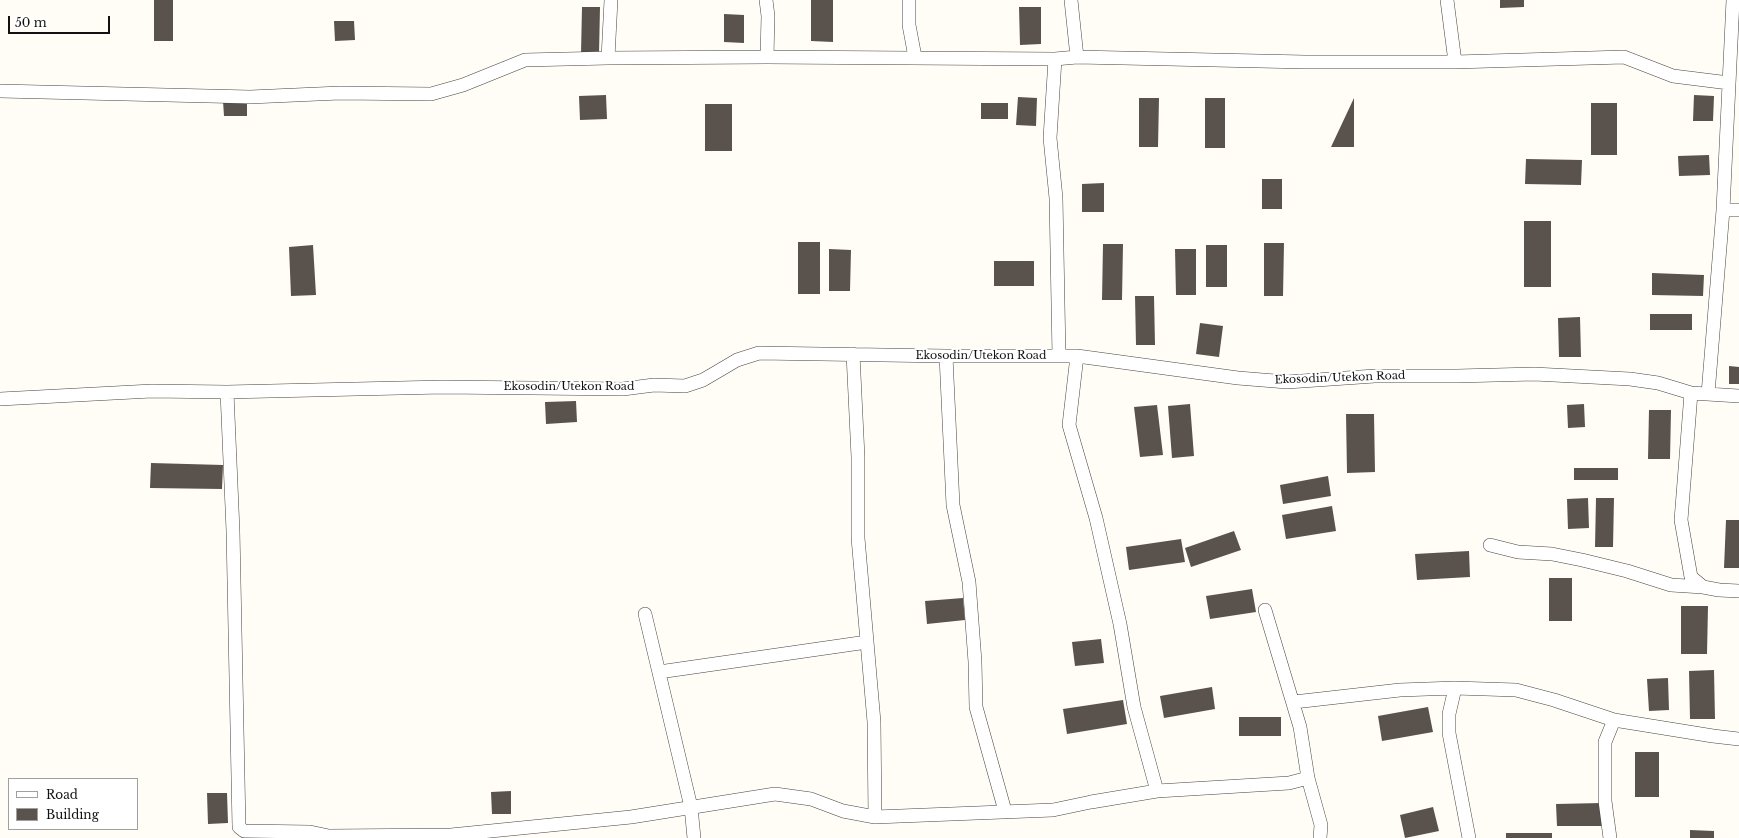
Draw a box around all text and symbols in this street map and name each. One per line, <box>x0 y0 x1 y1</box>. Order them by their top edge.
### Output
scale bar <box>10 8 112 34</box>
text: 50 m <box>15 15 47 30</box>
street label: Ekosodin/Utekon Road <box>916 349 1046 363</box>
street label: Ekosodin/Utekon Road <box>1274 369 1406 387</box>
street label: Ekosodin/Utekon Road <box>504 380 634 394</box>
legend <box>8 778 138 830</box>
text: Road <box>46 787 78 802</box>
text: Building <box>46 807 99 822</box>

